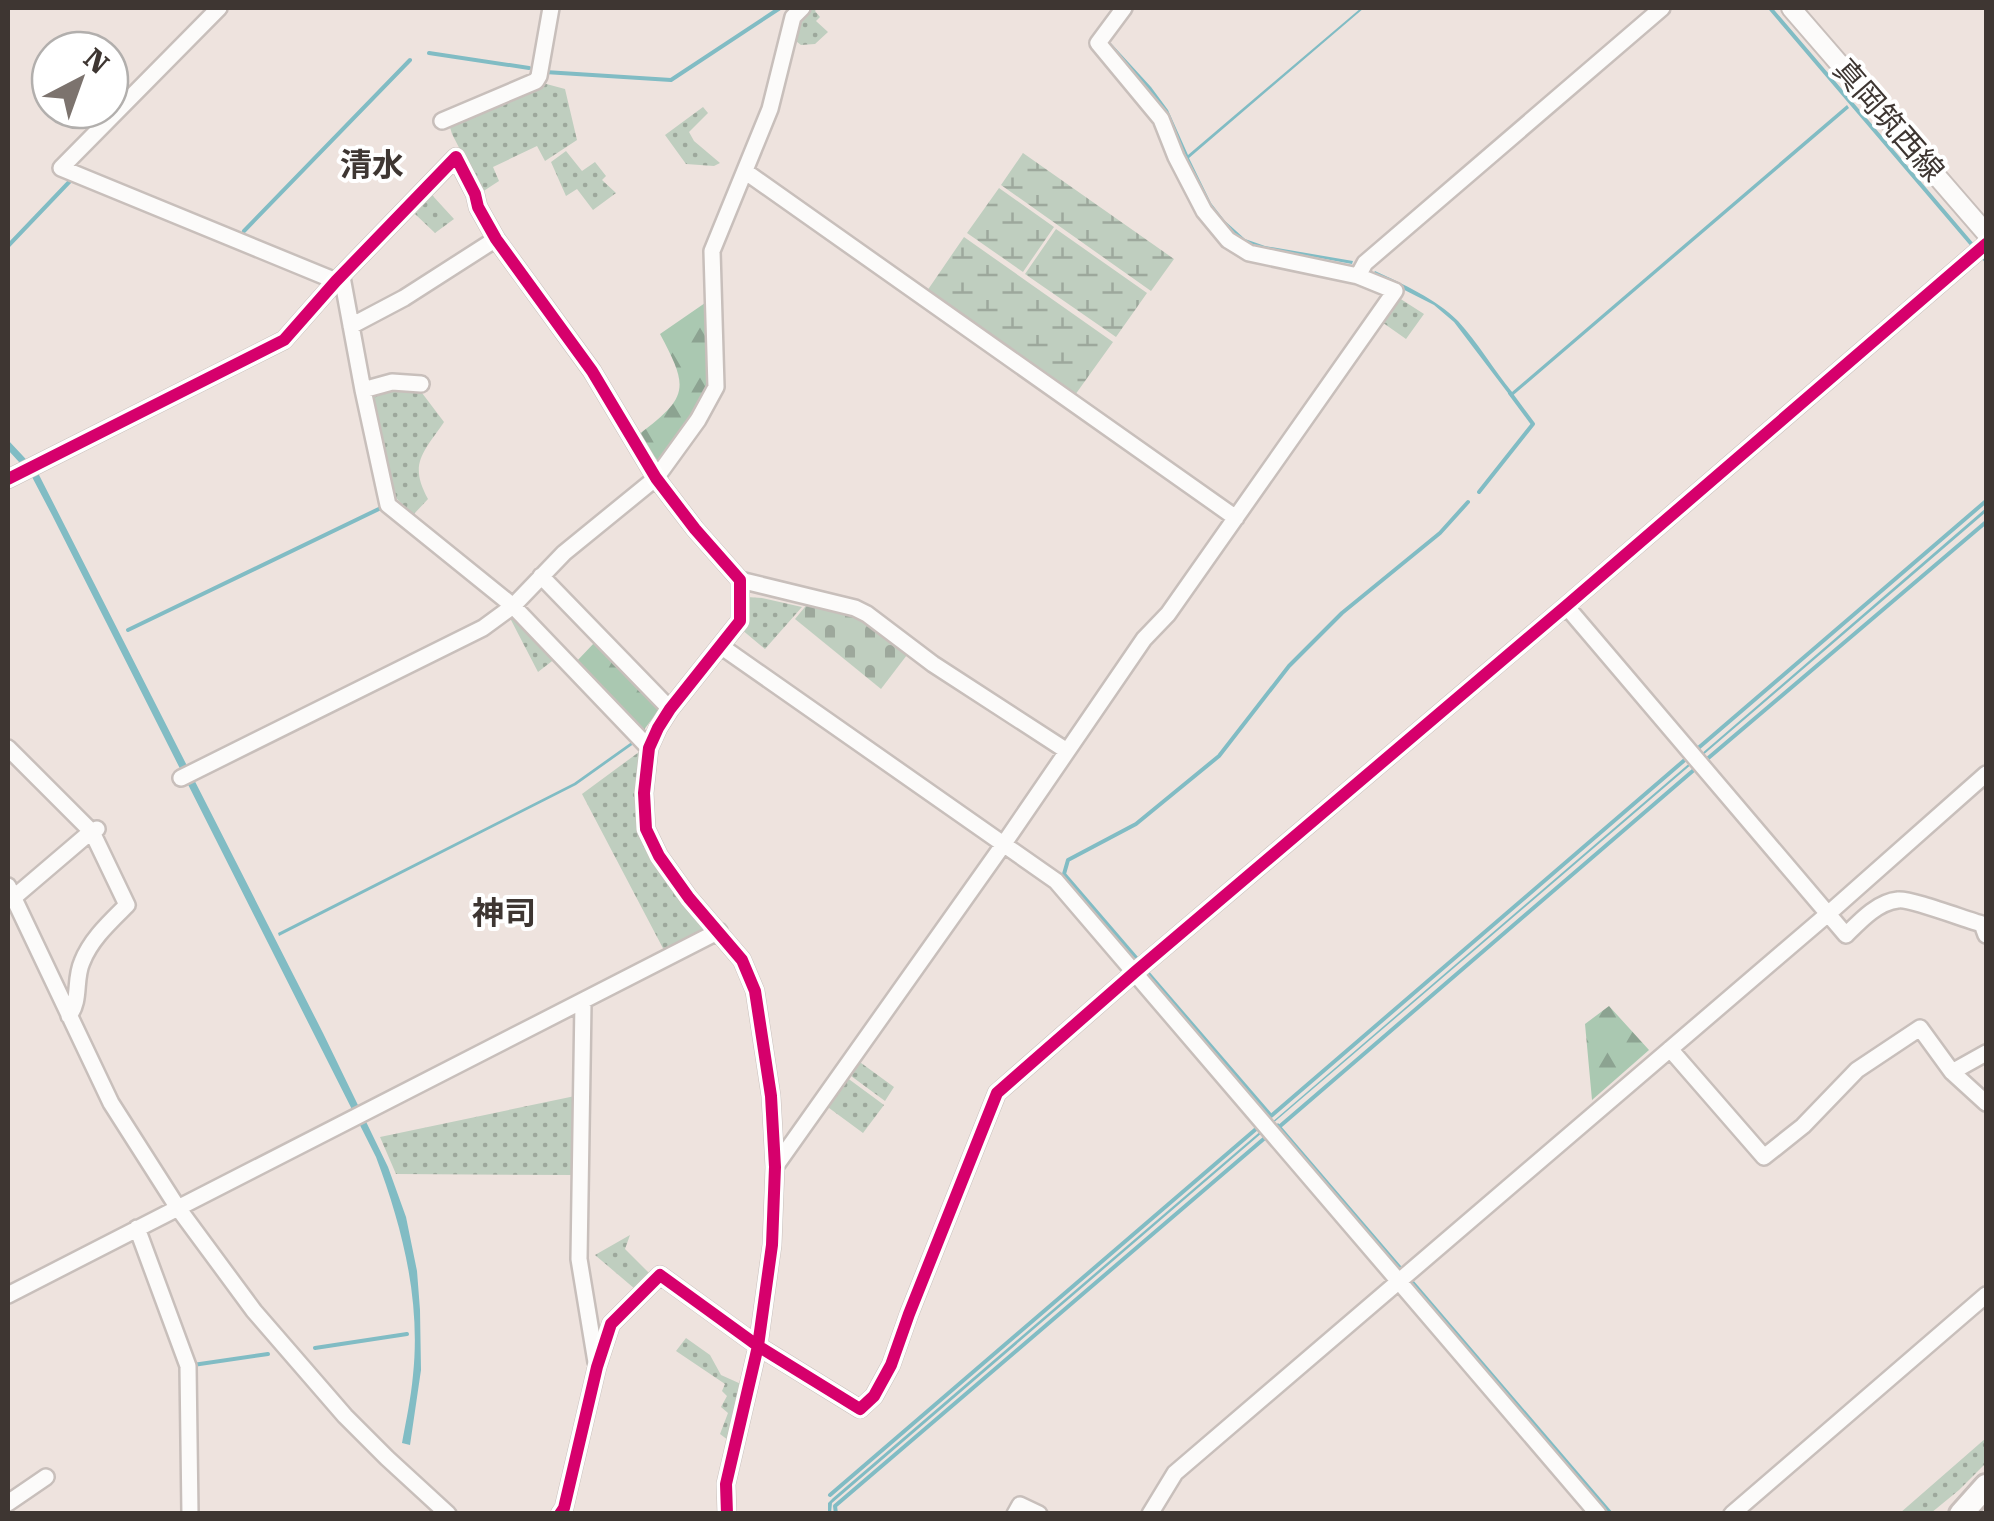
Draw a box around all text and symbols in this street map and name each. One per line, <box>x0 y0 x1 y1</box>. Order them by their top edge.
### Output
north arrow <box>30 30 130 130</box>
text: N <box>77 42 115 81</box>
street label: 真岡筑西線 <box>1827 52 1951 188</box>
district label: 清水 <box>340 146 404 184</box>
district label: 神司 <box>472 894 536 932</box>

